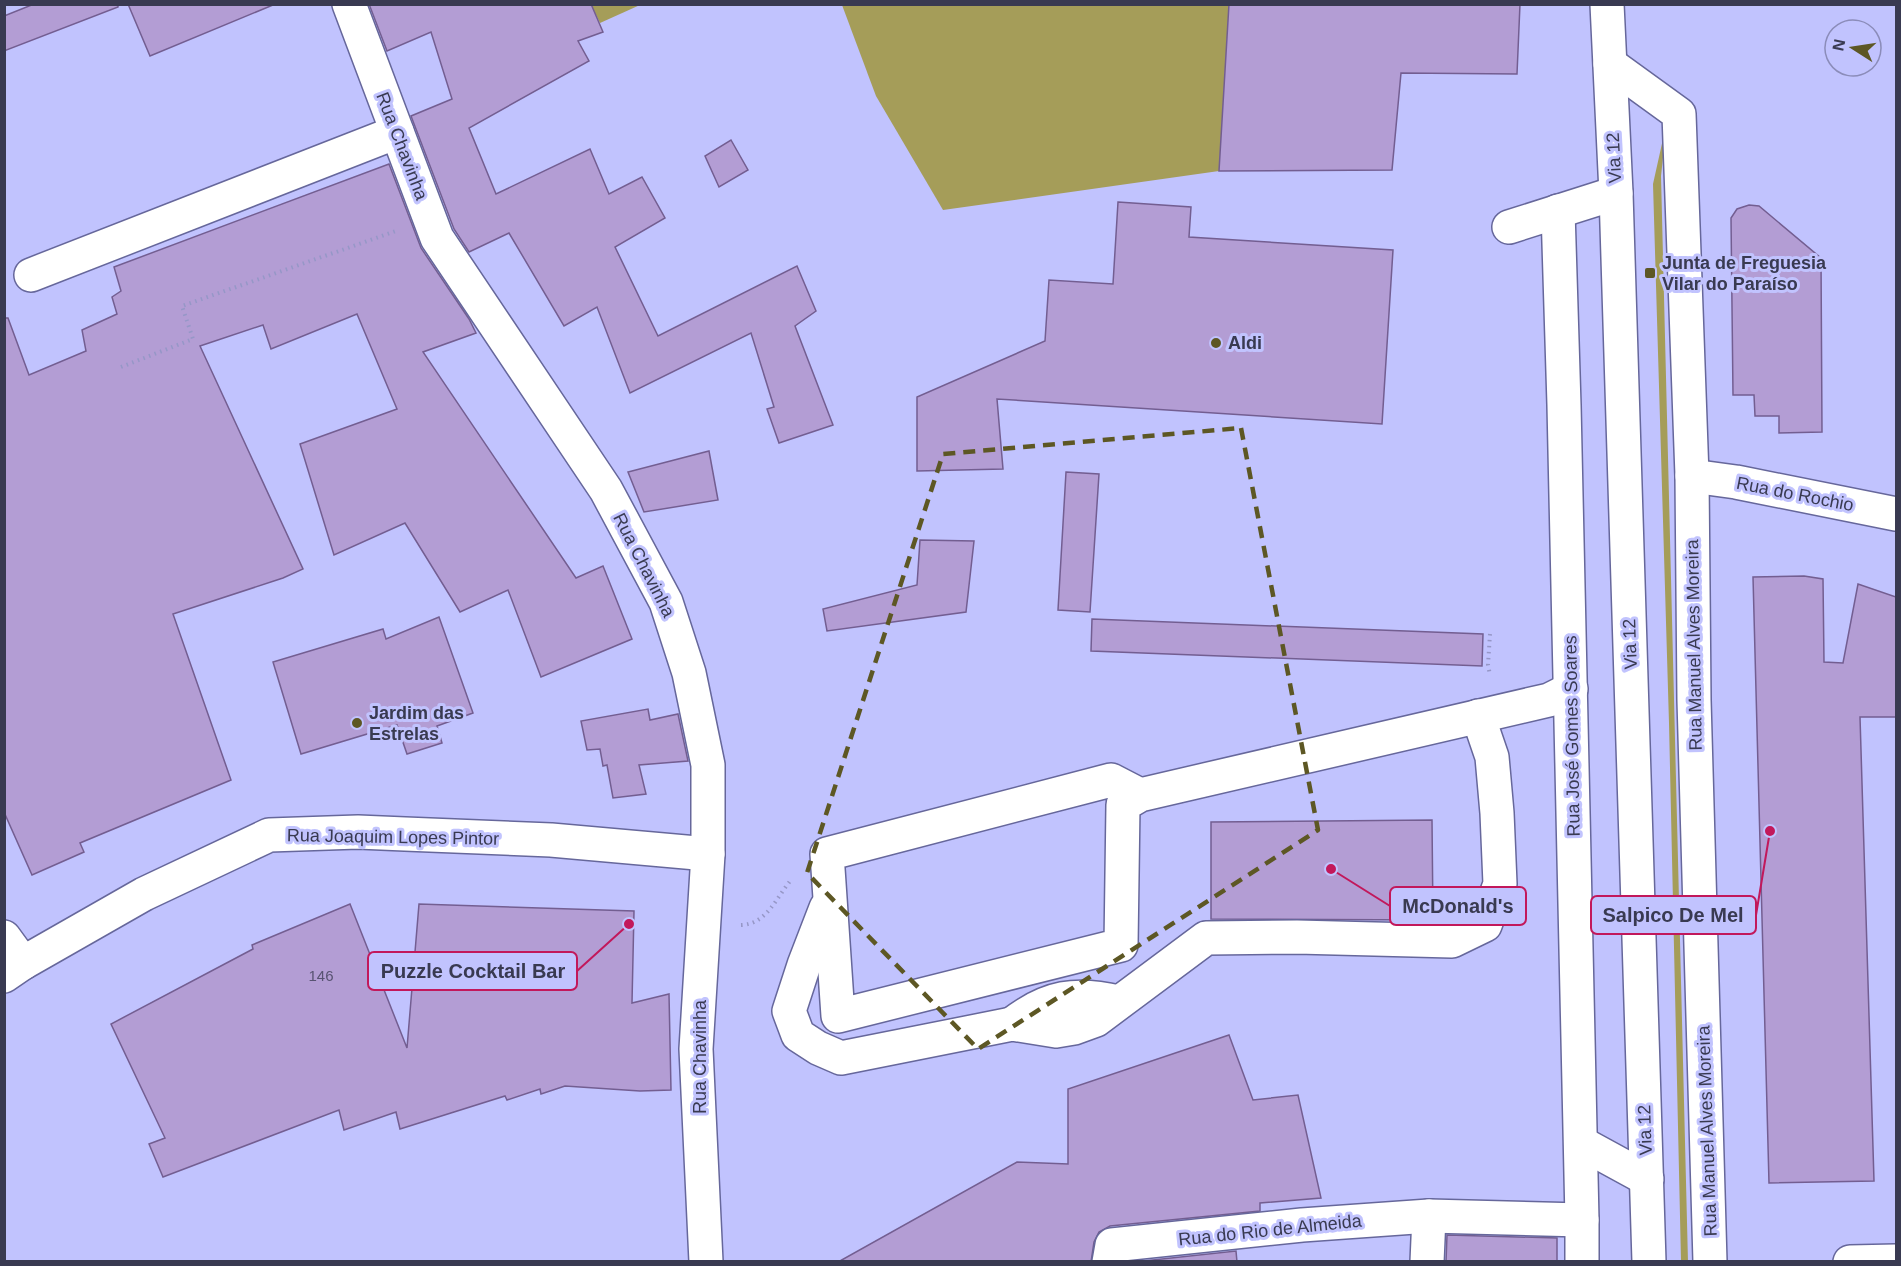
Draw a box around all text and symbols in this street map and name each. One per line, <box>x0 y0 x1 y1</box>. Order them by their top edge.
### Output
north arrow <box>1823 18 1883 78</box>
text: N <box>1829 38 1848 52</box>
street label: Rua Chavinha <box>372 89 432 204</box>
street label: Via 12 <box>1603 132 1625 184</box>
place label: Junta de Freguesia Vilar do Paraíso <box>1662 253 1827 294</box>
marker: Junta de Freguesia Vilar do Paraíso <box>1643 266 1657 280</box>
place label: Aldi <box>1228 333 1262 353</box>
marker: Aldi <box>1209 336 1223 350</box>
street label: Rua do Rochio <box>1735 473 1855 515</box>
street label: Rua Chavinha <box>609 510 679 621</box>
street label: Rua Manuel Alves Moreira <box>1682 538 1706 751</box>
street label: Via 12 <box>1619 618 1641 670</box>
street label: Rua José Gomes Soares <box>1560 635 1584 837</box>
place label: Jardim das Estrelas <box>369 703 464 744</box>
marker: Jardim das Estrelas <box>350 716 364 730</box>
street label: Rua Joaquim Lopes Pintor <box>287 825 499 849</box>
callout: McDonald's <box>1390 887 1526 925</box>
text: McDonald's <box>1402 895 1514 917</box>
callout: Salpico De Mel <box>1591 896 1756 934</box>
text: Salpico De Mel <box>1602 904 1744 926</box>
callout: Puzzle Cocktail Bar <box>368 952 577 990</box>
text: Puzzle Cocktail Bar <box>381 960 565 982</box>
house number: 146 <box>308 967 334 984</box>
street label: Rua Chavinha <box>690 999 710 1114</box>
street label: Rua Manuel Alves Moreira <box>1693 1024 1721 1237</box>
street label: Via 12 <box>1634 1104 1656 1156</box>
street label: Rua do Rio de Almeida <box>1177 1210 1364 1250</box>

